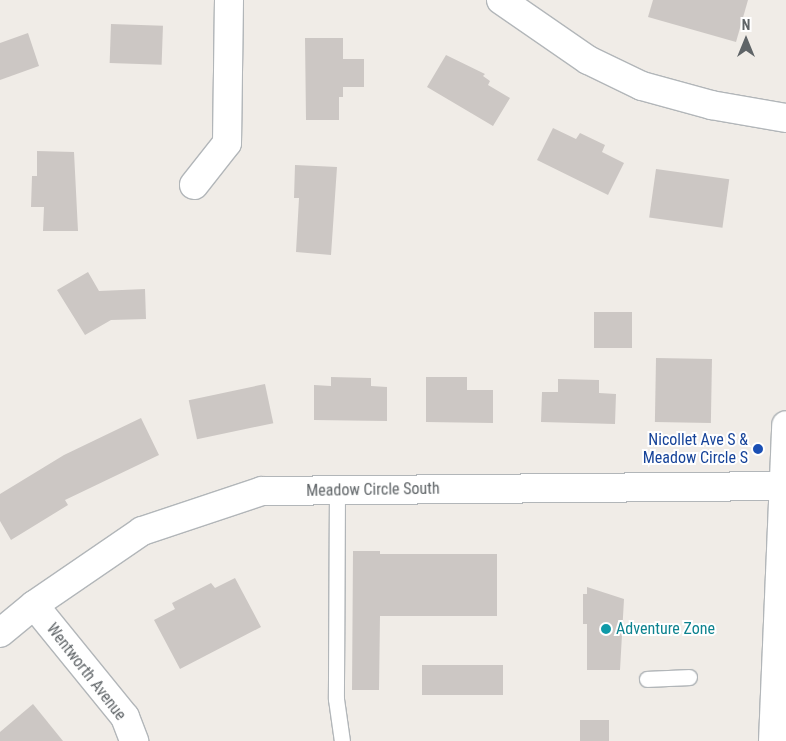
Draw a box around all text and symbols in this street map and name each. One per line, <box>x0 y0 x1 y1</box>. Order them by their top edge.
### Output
north arrow <box>721 15 771 65</box>
text: N <box>742 17 750 33</box>
place label: Nicollet Ave S & Meadow Circle S <box>643 430 748 468</box>
marker: Nicollet Ave S & Meadow Circle S <box>752 443 764 455</box>
street label: Meadow Circle South <box>306 479 440 501</box>
place label: Adventure Zone <box>616 619 715 639</box>
street label: Wentworth Avenue <box>42 620 130 724</box>
marker: Adventure Zone <box>600 623 612 635</box>

